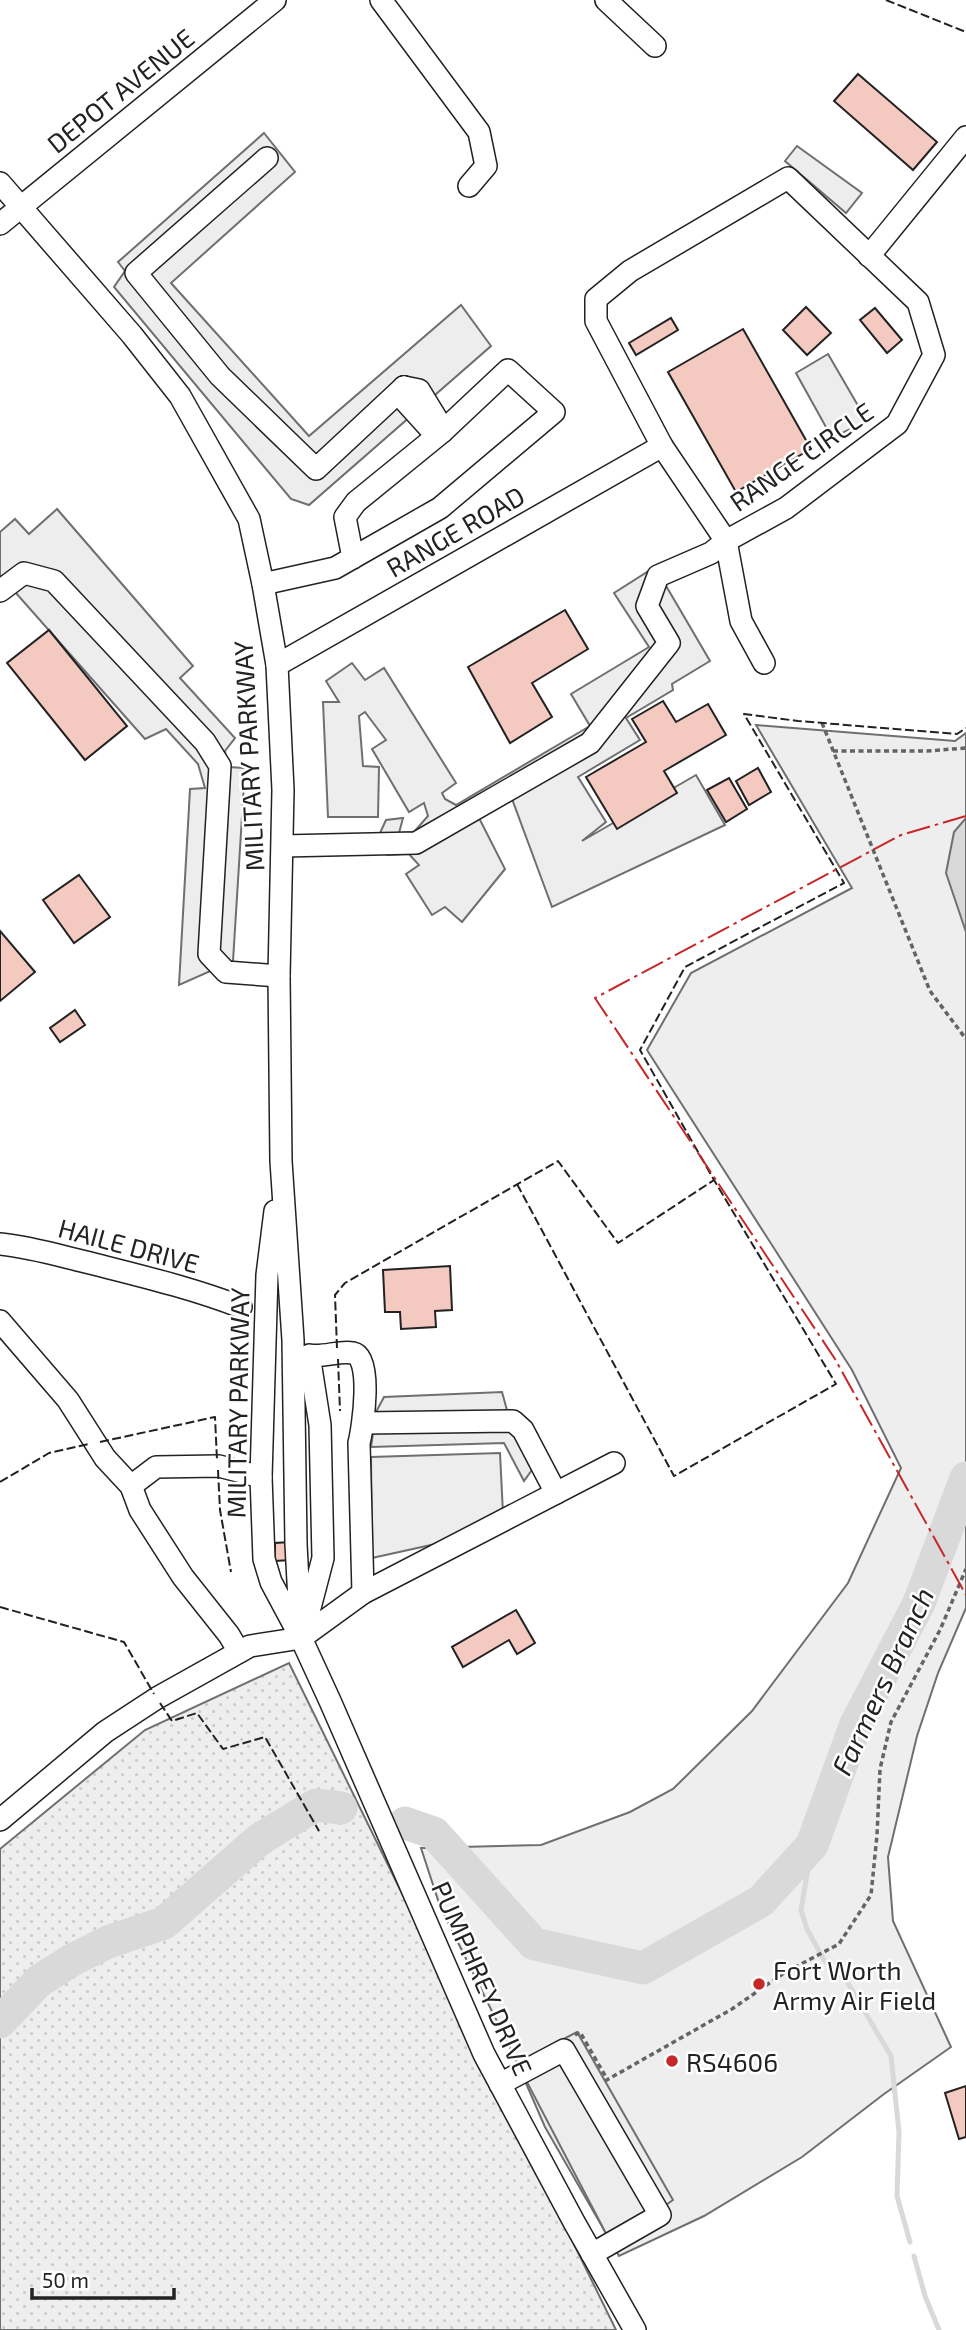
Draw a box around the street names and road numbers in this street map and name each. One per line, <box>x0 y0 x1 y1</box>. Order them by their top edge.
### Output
street label: DEPOT AVENUE <box>40 21 200 159</box>
street label: RANGE CIRCLE <box>723 395 879 517</box>
street label: RANGE ROAD <box>381 479 529 583</box>
street label: MILITARY PARKWAY <box>226 640 270 872</box>
street label: HAILE DRIVE <box>55 1211 203 1279</box>
street label: MILITARY PARKWAY <box>219 1287 255 1519</box>
street label: PUMPHREY DRIVE <box>426 1876 540 2080</box>

